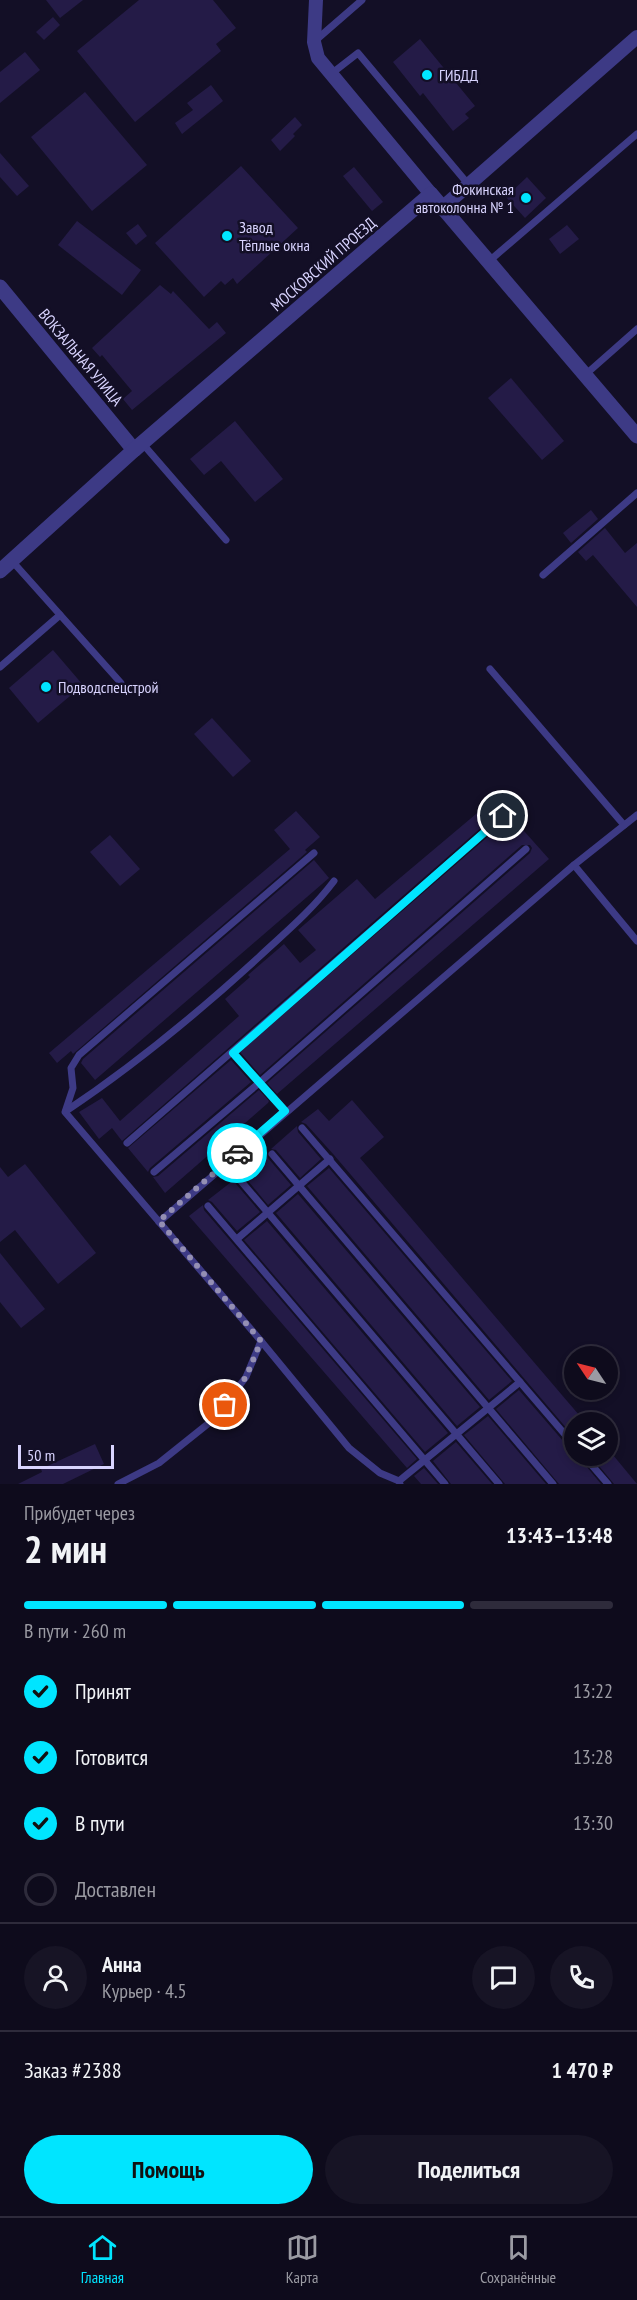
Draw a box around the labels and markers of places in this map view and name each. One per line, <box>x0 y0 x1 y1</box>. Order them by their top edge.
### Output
place label: ГИБДД <box>439 65 479 85</box>
marker: ГИБДД <box>420 68 434 82</box>
place label: Фокинская автоколонна № 1 <box>415 179 514 217</box>
marker: Фокинская автоколонна № 1 <box>519 191 533 205</box>
place label: Завод Тёплые окна <box>239 217 310 255</box>
marker: Завод Тёплые окна <box>220 229 234 243</box>
place label: Подводспецстрой <box>58 677 159 697</box>
marker: Подводспецстрой <box>39 680 53 694</box>
pin <box>477 790 528 841</box>
pin <box>199 1379 250 1430</box>

